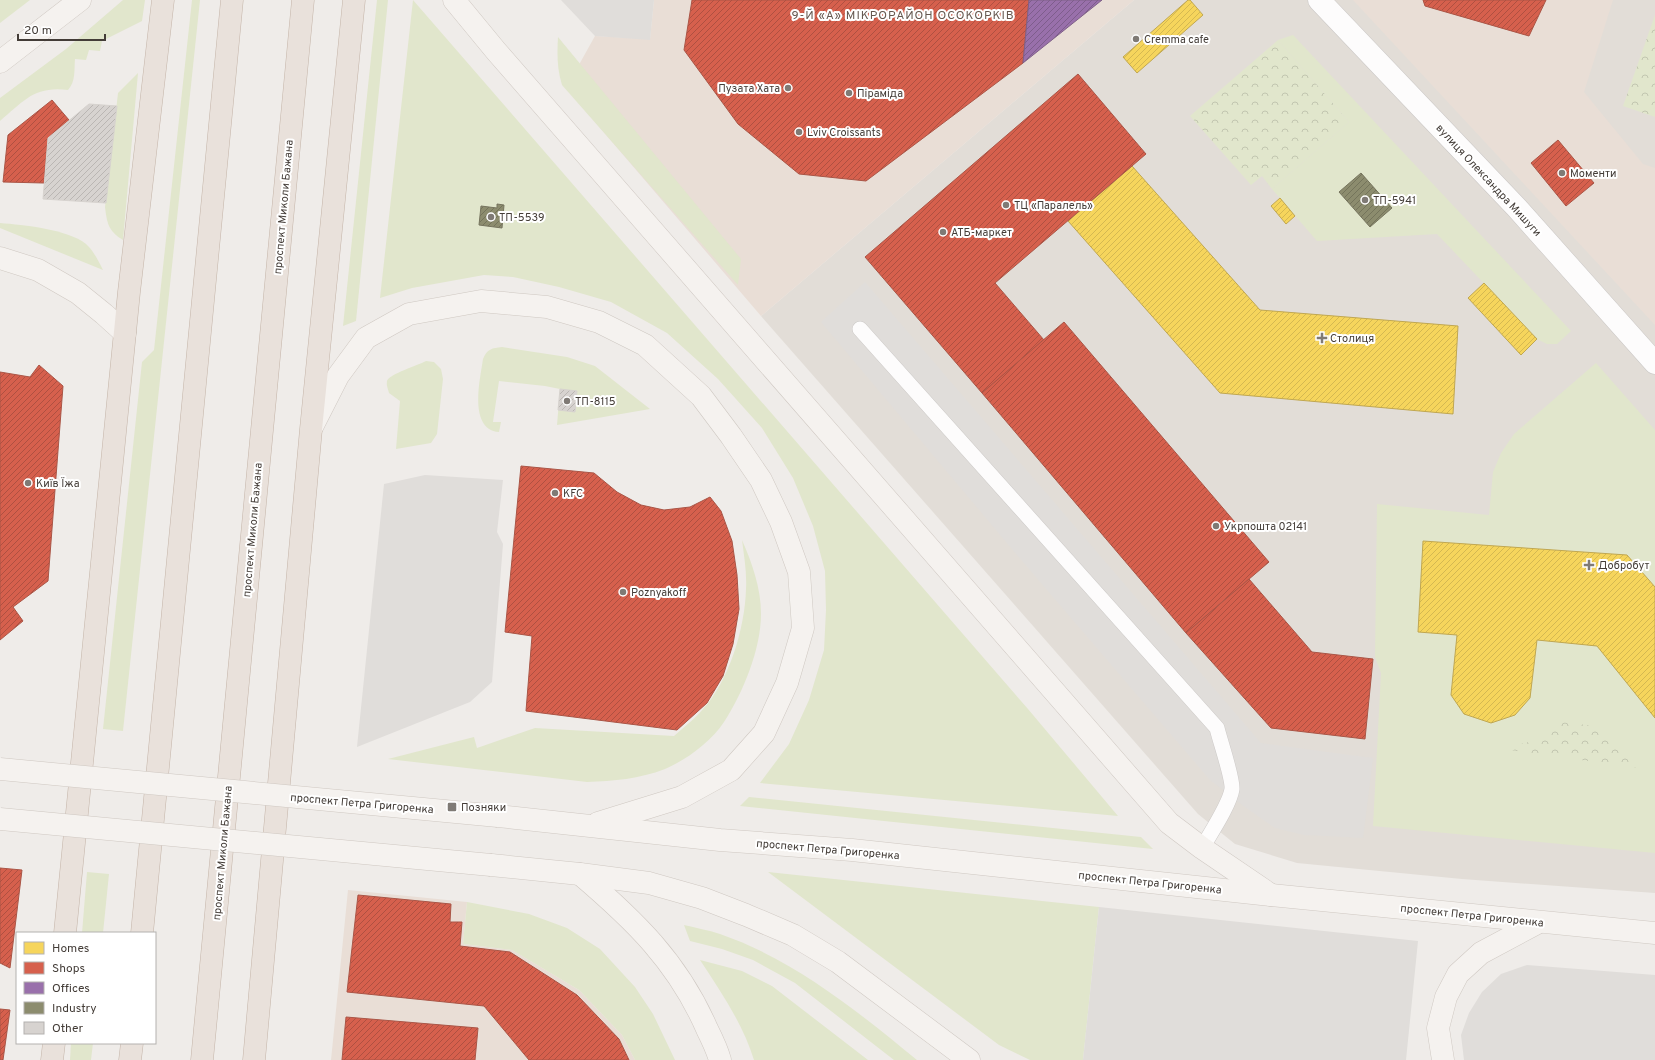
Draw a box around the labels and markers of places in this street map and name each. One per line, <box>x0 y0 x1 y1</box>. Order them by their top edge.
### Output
place label: Cremma cafe <box>1144 33 1209 47</box>
marker: Cremma cafe <box>1131 34 1141 44</box>
place label: Пузата Хата <box>718 82 780 96</box>
marker: Пузата Хата <box>783 83 793 93</box>
place label: Піраміда <box>857 87 903 101</box>
marker: Піраміда <box>844 88 854 98</box>
place label: Lviv Croissants <box>807 126 881 140</box>
marker: Lviv Croissants <box>794 127 804 137</box>
place label: Моменти <box>1570 167 1617 181</box>
marker: Моменти <box>1557 168 1567 178</box>
place label: ТП-5941 <box>1373 194 1416 208</box>
marker: ТП-5941 <box>1360 195 1370 205</box>
place label: ТЦ «Паралель» <box>1014 199 1093 213</box>
marker: ТЦ «Паралель» <box>1001 200 1011 210</box>
place label: ТП-5539 <box>499 211 544 225</box>
marker: ТП-5539 <box>486 212 496 222</box>
place label: АТБ-маркет <box>951 226 1012 240</box>
marker: АТБ-маркет <box>938 227 948 237</box>
place label: Столиця <box>1330 332 1374 346</box>
marker: Столиця <box>1317 333 1327 343</box>
place label: ТП-8115 <box>575 395 616 409</box>
marker: ТП-8115 <box>562 396 572 406</box>
place label: Київ Їжа <box>36 476 80 491</box>
marker: Київ Їжа <box>23 478 33 488</box>
place label: KFC <box>563 487 583 501</box>
marker: KFC <box>550 488 560 498</box>
place label: Укрпошта 02141 <box>1224 520 1307 534</box>
marker: Укрпошта 02141 <box>1211 521 1221 531</box>
marker: Добробут <box>1583 559 1595 571</box>
place label: Добробут <box>1598 559 1650 573</box>
place label: Poznyakoff <box>631 586 687 600</box>
marker: Poznyakoff <box>618 587 628 597</box>
marker: Позняки <box>446 801 458 813</box>
place label: Позняки <box>461 801 506 815</box>

